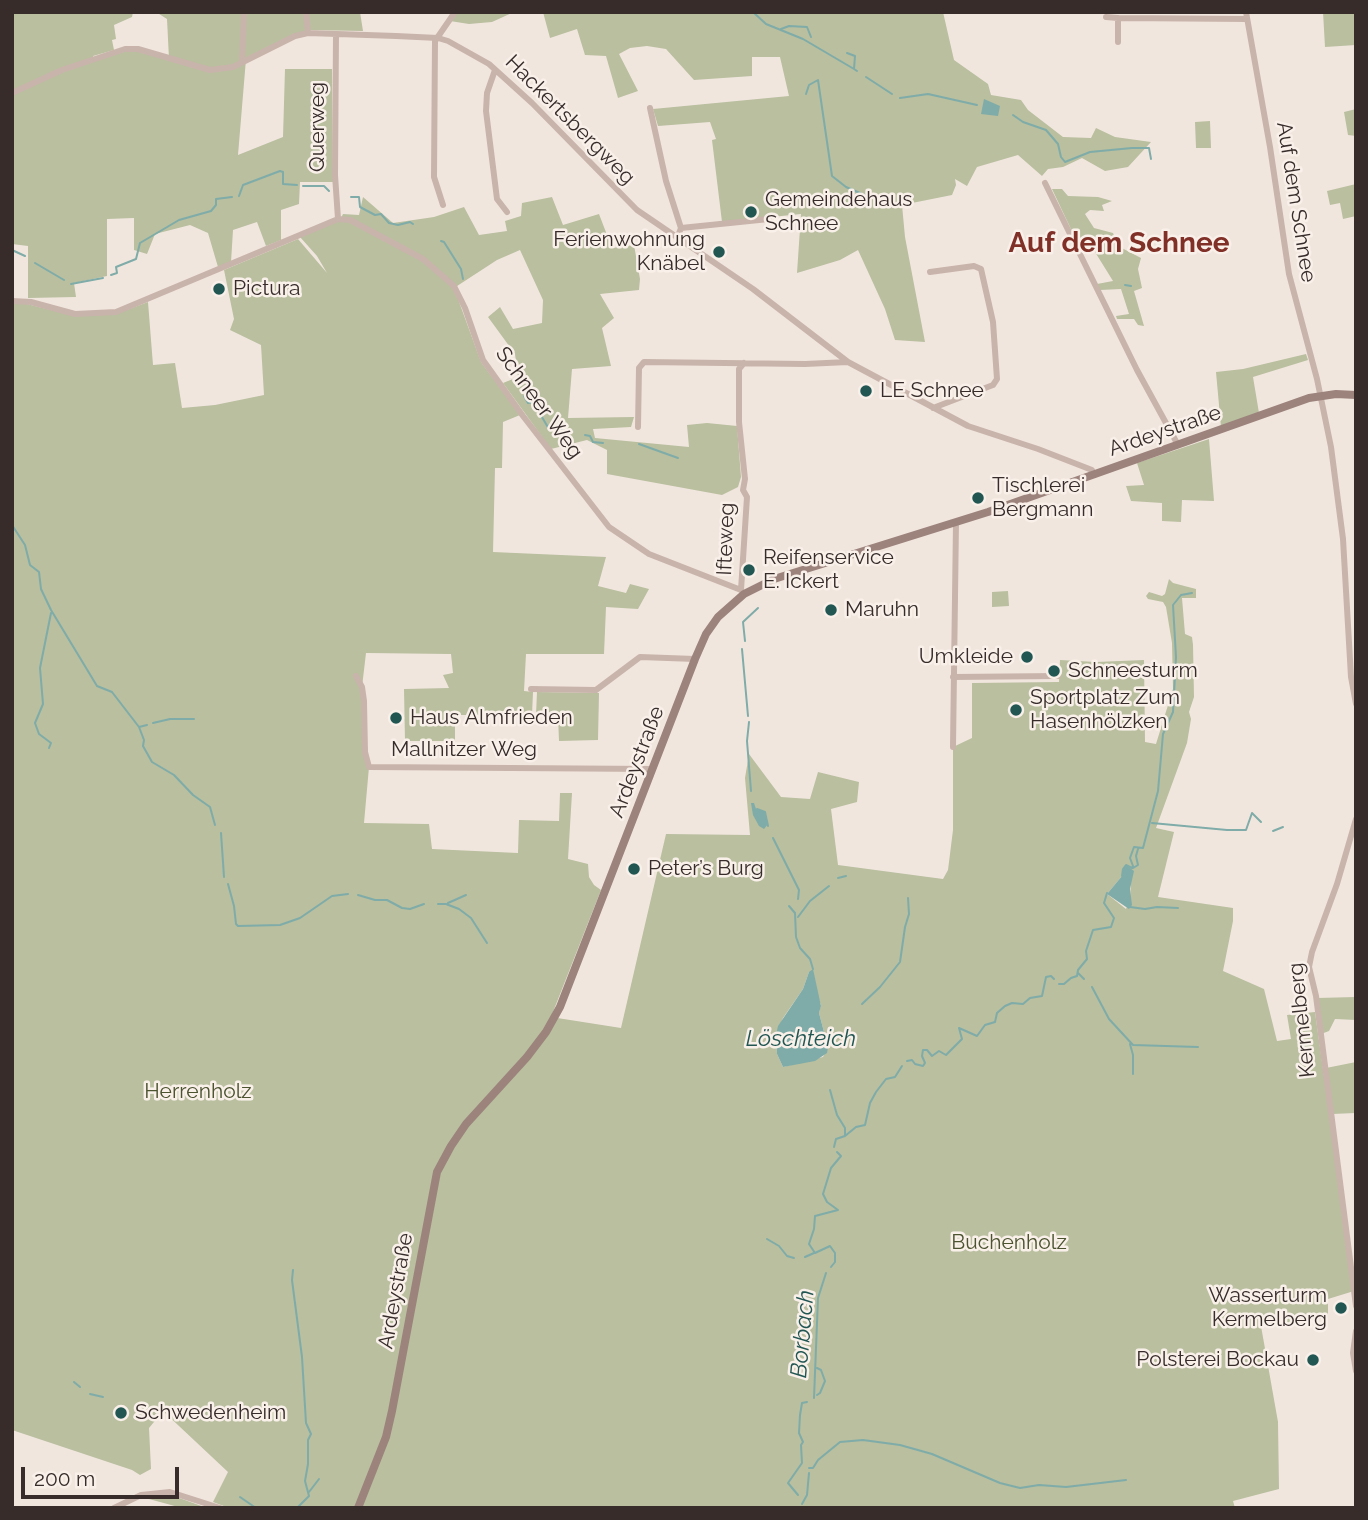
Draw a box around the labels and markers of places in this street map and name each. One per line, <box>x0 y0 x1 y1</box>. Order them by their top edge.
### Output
place label: Gemeindehaus Schnee <box>765 187 913 237</box>
marker: Gemeindehaus Schnee <box>743 204 759 220</box>
place label: Ferienwohnung Knäbel <box>553 227 705 277</box>
marker: Ferienwohnung Knäbel <box>711 244 727 260</box>
place label: Pictura <box>233 276 300 302</box>
marker: Pictura <box>211 281 227 297</box>
place label: LE Schnee <box>880 378 984 404</box>
marker: LE Schnee <box>858 383 874 399</box>
place label: Tischlerei Bergmann <box>992 473 1094 523</box>
marker: Tischlerei Bergmann <box>970 490 986 506</box>
place label: Reifenservice E. Ickert <box>763 545 894 595</box>
marker: Reifenservice E. Ickert <box>741 562 757 578</box>
place label: Maruhn <box>845 597 919 623</box>
marker: Maruhn <box>823 602 839 618</box>
place label: Umkleide <box>919 644 1013 670</box>
marker: Umkleide <box>1019 649 1035 665</box>
place label: Schneesturm <box>1068 658 1198 684</box>
marker: Schneesturm <box>1046 663 1062 679</box>
place label: Sportplatz Zum Hasenhölzken <box>1030 685 1180 735</box>
marker: Sportplatz Zum Hasenhölzken <box>1008 702 1024 718</box>
place label: Haus Almfrieden <box>410 705 573 731</box>
marker: Haus Almfrieden <box>388 710 404 726</box>
place label: Peter’s Burg <box>648 856 764 882</box>
marker: Peter’s Burg <box>626 861 642 877</box>
place label: Wasserturm Kermelberg <box>1209 1283 1327 1333</box>
marker: Wasserturm Kermelberg <box>1333 1300 1349 1316</box>
place label: Polsterei Bockau <box>1136 1347 1299 1373</box>
marker: Polsterei Bockau <box>1305 1352 1321 1368</box>
place label: Schwedenheim <box>135 1400 286 1426</box>
marker: Schwedenheim <box>113 1405 129 1421</box>

